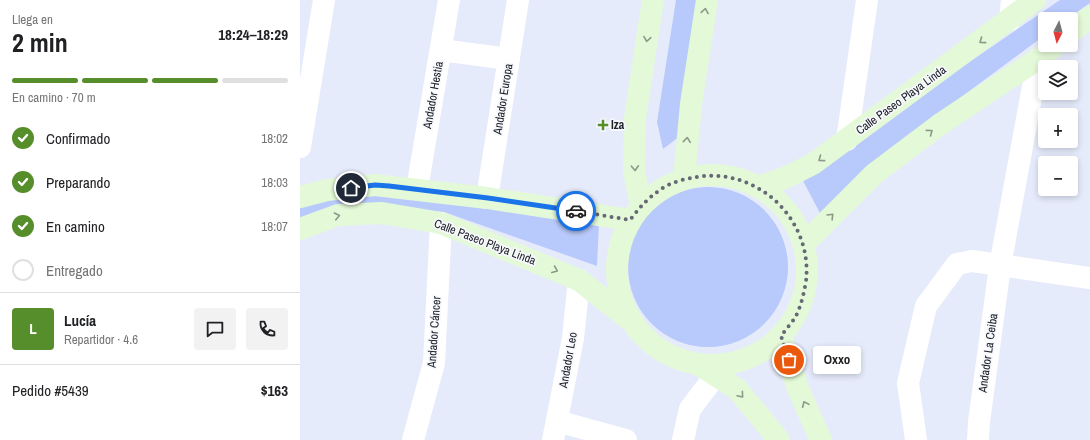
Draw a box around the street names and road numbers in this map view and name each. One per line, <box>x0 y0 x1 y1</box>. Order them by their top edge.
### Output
street label: Andador Hestia <box>419 59 447 131</box>
street label: Andador Europa <box>489 62 517 137</box>
street label: Calle Paseo Playa Linda <box>853 62 950 138</box>
street label: Calle Paseo Playa Linda <box>432 215 539 269</box>
street label: Andador Cáncer <box>423 295 445 369</box>
street label: Andador La Ceiba <box>974 312 1002 395</box>
street label: Andador Leo <box>555 331 581 390</box>

